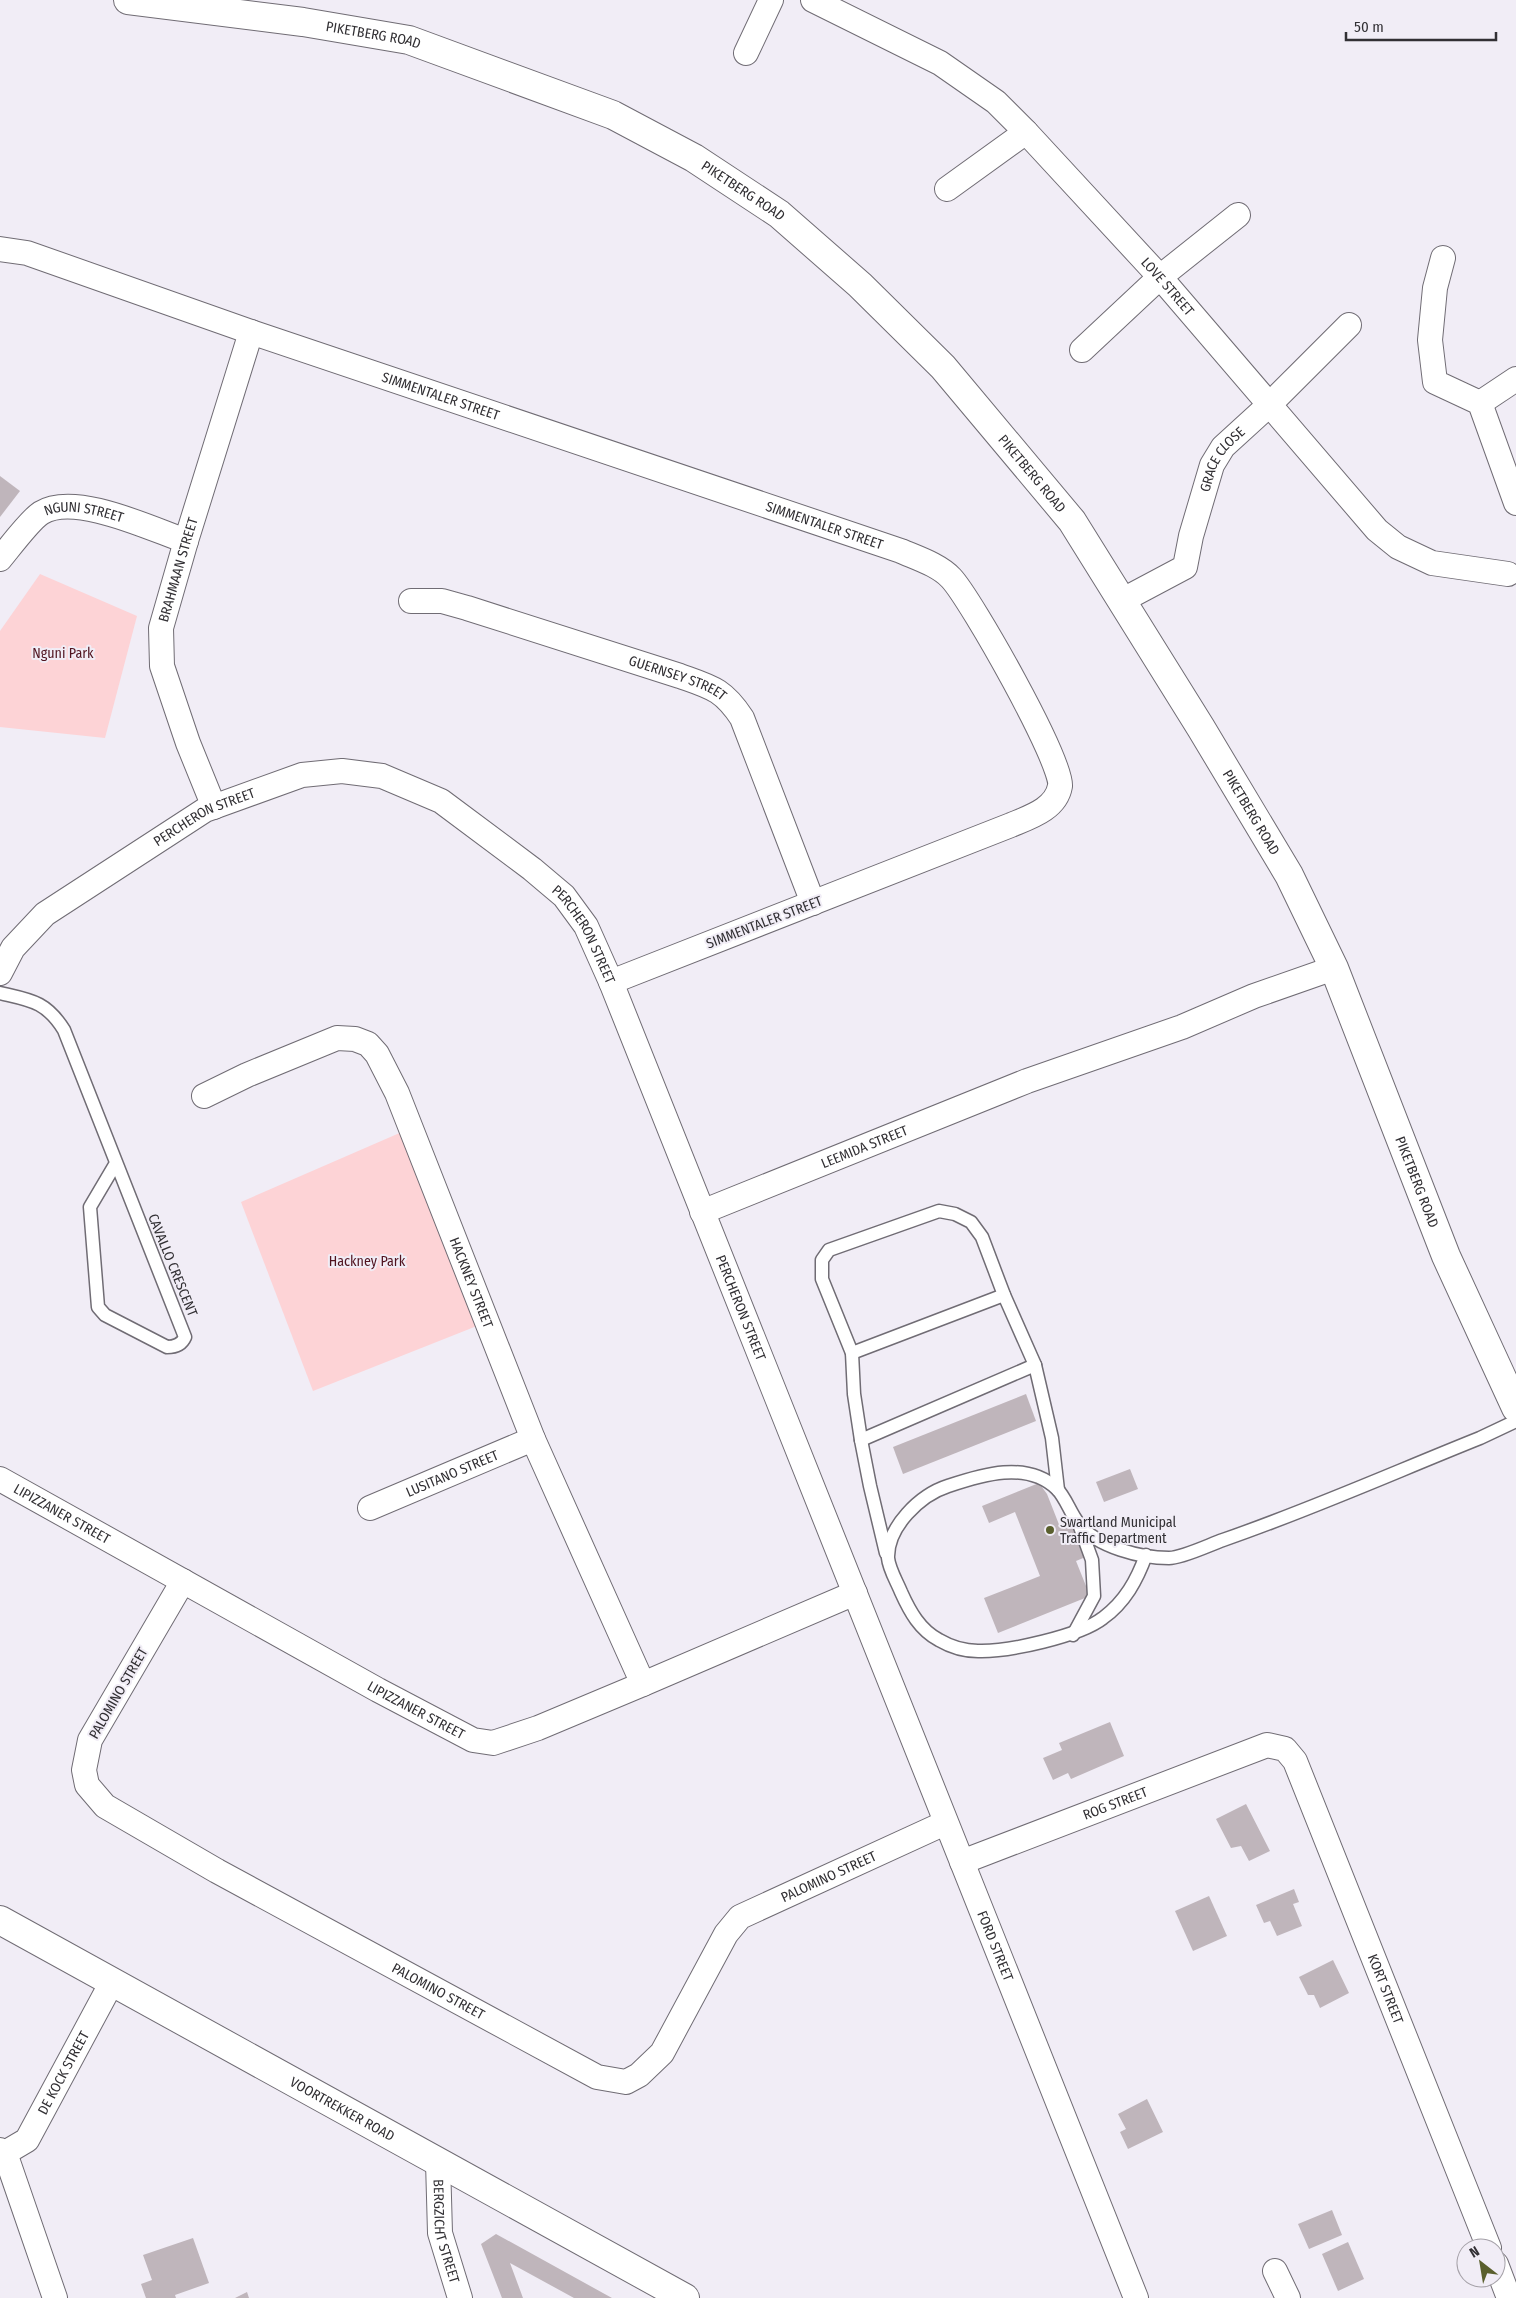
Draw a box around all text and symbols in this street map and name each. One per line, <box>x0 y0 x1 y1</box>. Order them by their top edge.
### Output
scale bar <box>1346 10 1496 42</box>
street label: PIKETBERG ROAD <box>325 18 423 53</box>
text: 50 m <box>1354 18 1384 36</box>
street label: PIKETBERG ROAD <box>698 157 788 224</box>
street label: LOVE STREET <box>1137 254 1198 320</box>
street label: SIMMENTALER STREET <box>380 369 502 424</box>
street label: GRACE CLOSE <box>1197 423 1249 494</box>
street label: PIKETBERG ROAD <box>994 431 1069 516</box>
street label: SIMMENTALER STREET <box>763 498 886 554</box>
street label: NGUNI STREET <box>42 499 126 526</box>
street label: BRAHMAAN STREET <box>155 515 202 624</box>
park label: Nguni Park <box>32 645 94 662</box>
street label: GUERNSEY STREET <box>627 652 730 704</box>
street label: PIKETBERG ROAD <box>1219 767 1283 858</box>
street label: PERCHERON STREET <box>151 785 258 850</box>
street label: PERCHERON STREET <box>548 882 619 987</box>
street label: SIMMENTALER STREET <box>704 892 825 952</box>
street label: LEEMIDA STREET <box>819 1122 911 1172</box>
street label: PIKETBERG ROAD <box>1391 1134 1442 1230</box>
street label: CAVALLO CRESCENT <box>144 1211 201 1319</box>
street label: HACKNEY STREET <box>446 1235 497 1331</box>
park label: Hackney Park <box>329 1253 406 1270</box>
street label: PERCHERON STREET <box>712 1253 769 1364</box>
street label: LUSITANO STREET <box>403 1446 501 1501</box>
street label: LIPIZZANER STREET <box>11 1480 113 1548</box>
place label: Swartland Municipal Traffic Department <box>1060 1514 1177 1547</box>
marker: Swartland Municipal Traffic Department <box>1044 1524 1056 1536</box>
street label: PALOMINO STREET <box>85 1644 152 1742</box>
street label: LIPIZZANER STREET <box>364 1678 468 1743</box>
street label: ROG STREET <box>1080 1783 1151 1824</box>
street label: PALOMINO STREET <box>778 1848 879 1906</box>
street label: FORD STREET <box>973 1908 1017 1984</box>
street label: KORT STREET <box>1364 1952 1407 2027</box>
street label: PALOMINO STREET <box>389 1959 488 2024</box>
street label: DE KOCK STREET <box>34 2028 93 2118</box>
street label: VOORTREKKER ROAD <box>287 2074 397 2145</box>
street label: BERGZICHT STREET <box>429 2179 463 2286</box>
north arrow <box>1456 2238 1506 2288</box>
text: N <box>1467 2243 1483 2262</box>

